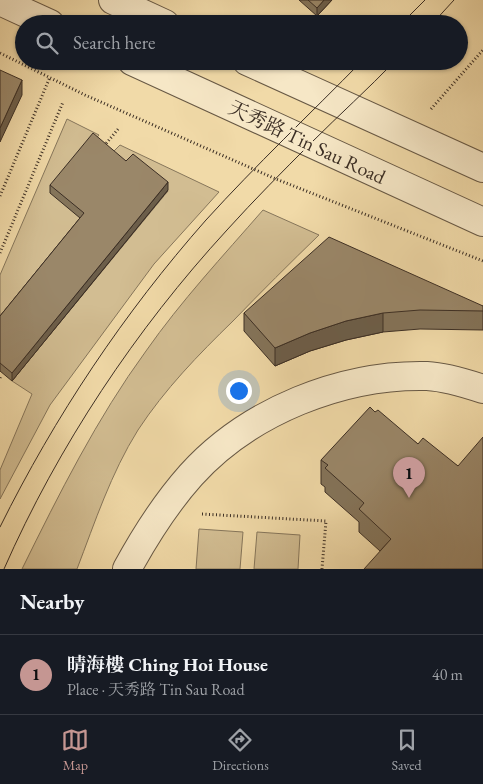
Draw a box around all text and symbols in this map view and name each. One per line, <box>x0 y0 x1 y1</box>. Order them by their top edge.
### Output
search box <box>15 15 468 70</box>
icon: search <box>33 29 61 57</box>
text: Search here <box>73 30 155 55</box>
street label: 天秀路 Tin Sau Road <box>224 94 391 190</box>
your location <box>226 378 252 404</box>
pin: 1 <box>393 457 425 498</box>
text: Nearby <box>20 588 84 615</box>
text: 晴海樓 Ching Hoi House <box>67 652 268 677</box>
text: 1 <box>32 664 40 685</box>
text: 40 m <box>432 664 463 685</box>
text: Place · 天秀路 Tin Sau Road <box>67 679 245 700</box>
tab: Map <box>61 726 89 774</box>
tab: Directions <box>212 726 269 774</box>
tab: Saved <box>392 726 422 774</box>

